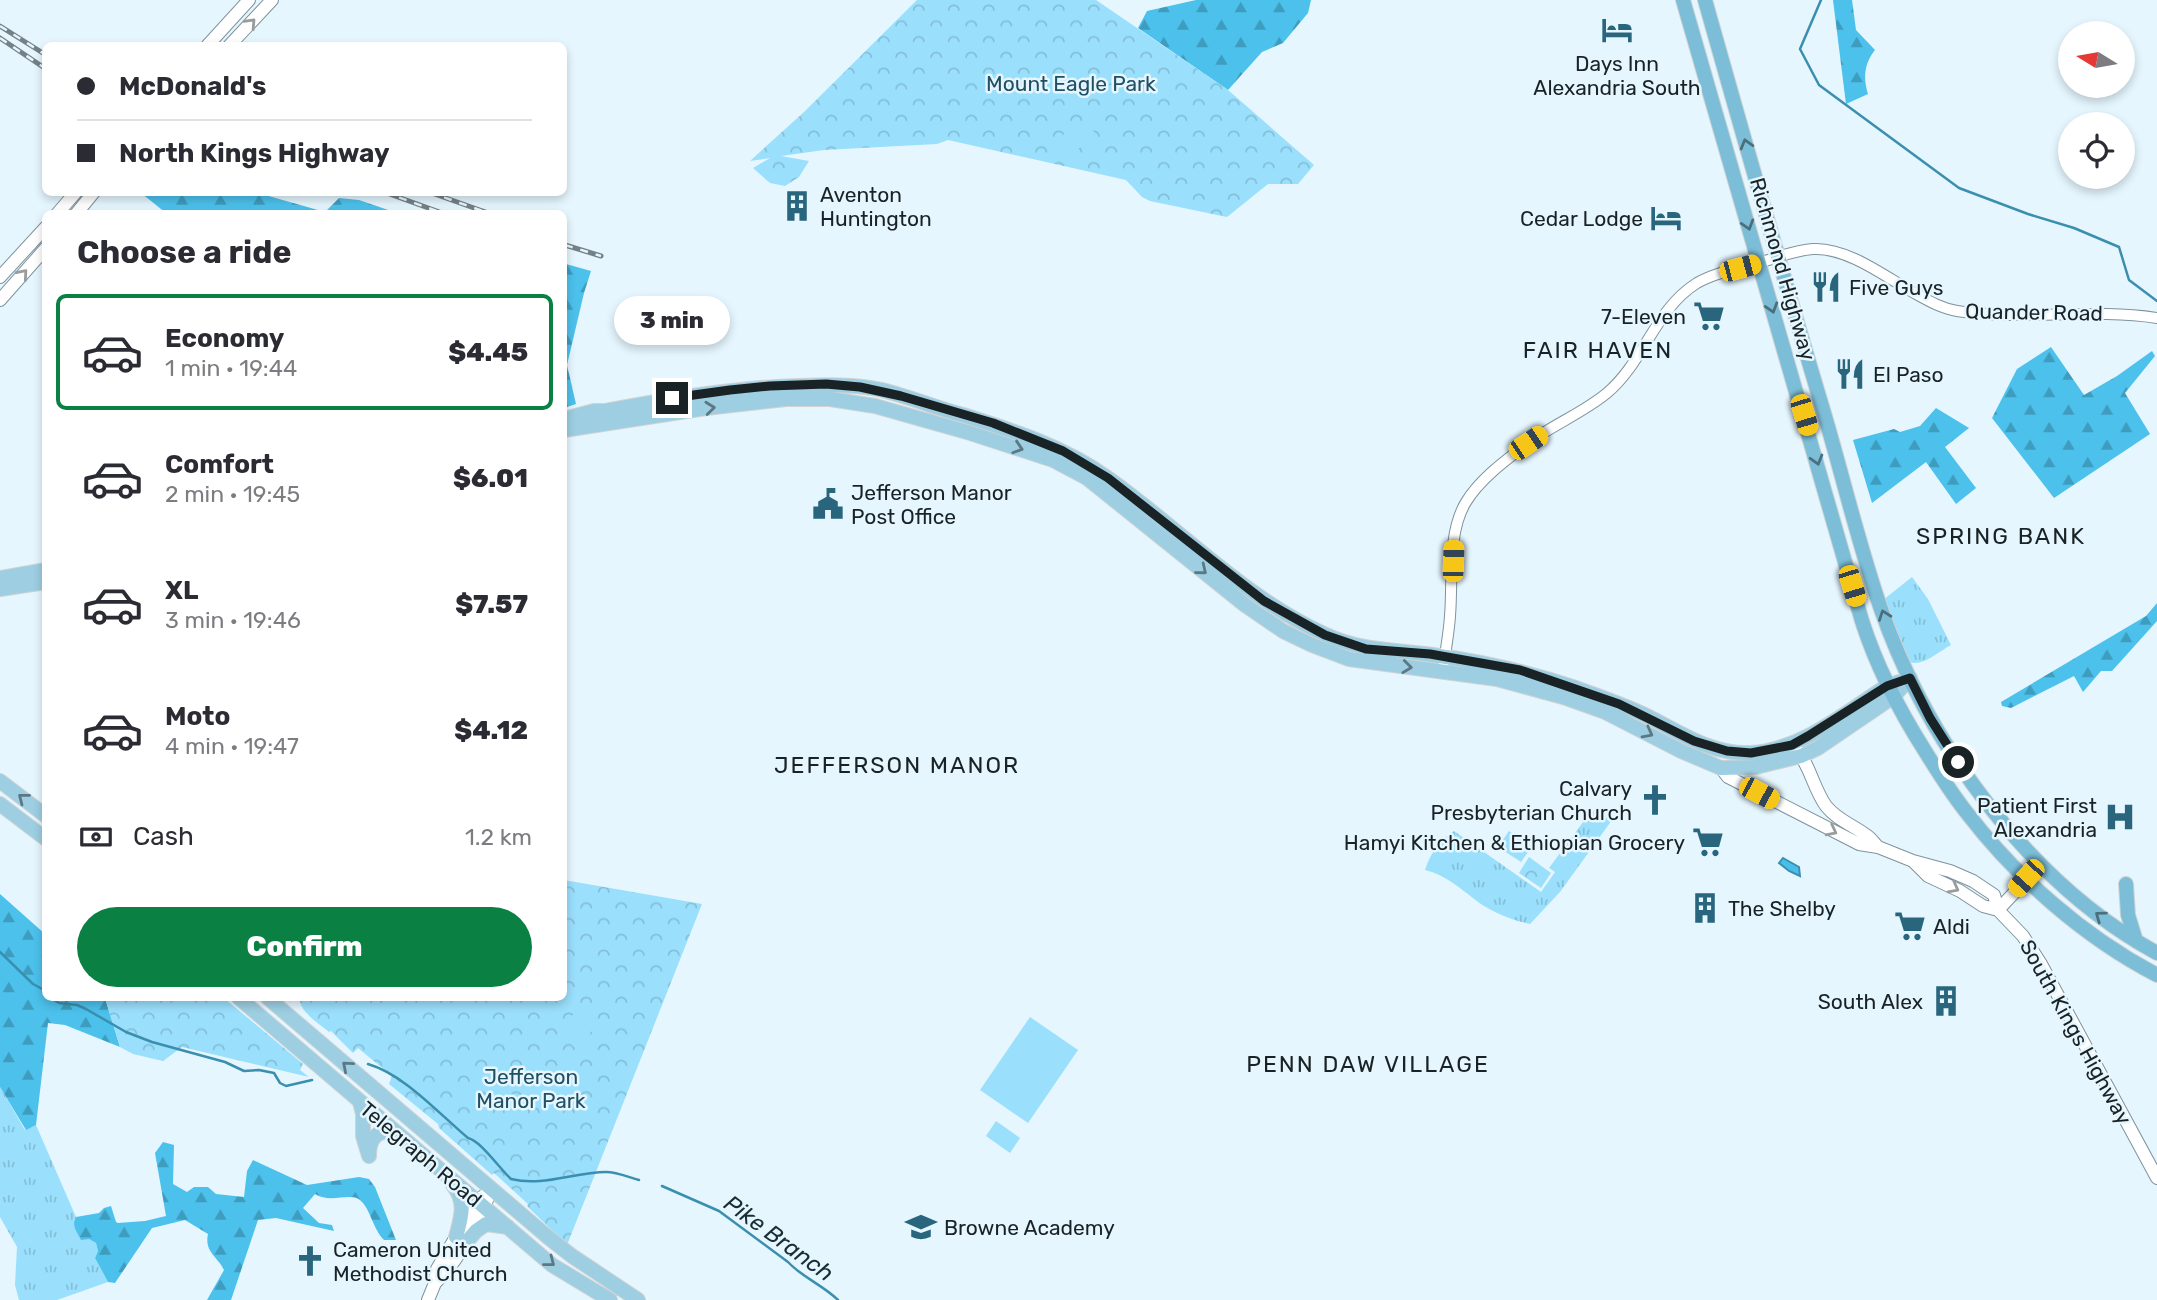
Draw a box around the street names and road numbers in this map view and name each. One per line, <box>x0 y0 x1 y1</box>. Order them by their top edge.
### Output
street label: Richmond Highway <box>1745 175 1821 364</box>
street label: Quander Road <box>1965 298 2103 326</box>
street label: South Kings Highway <box>2015 935 2137 1129</box>
street label: Telegraph Road <box>355 1096 487 1212</box>

